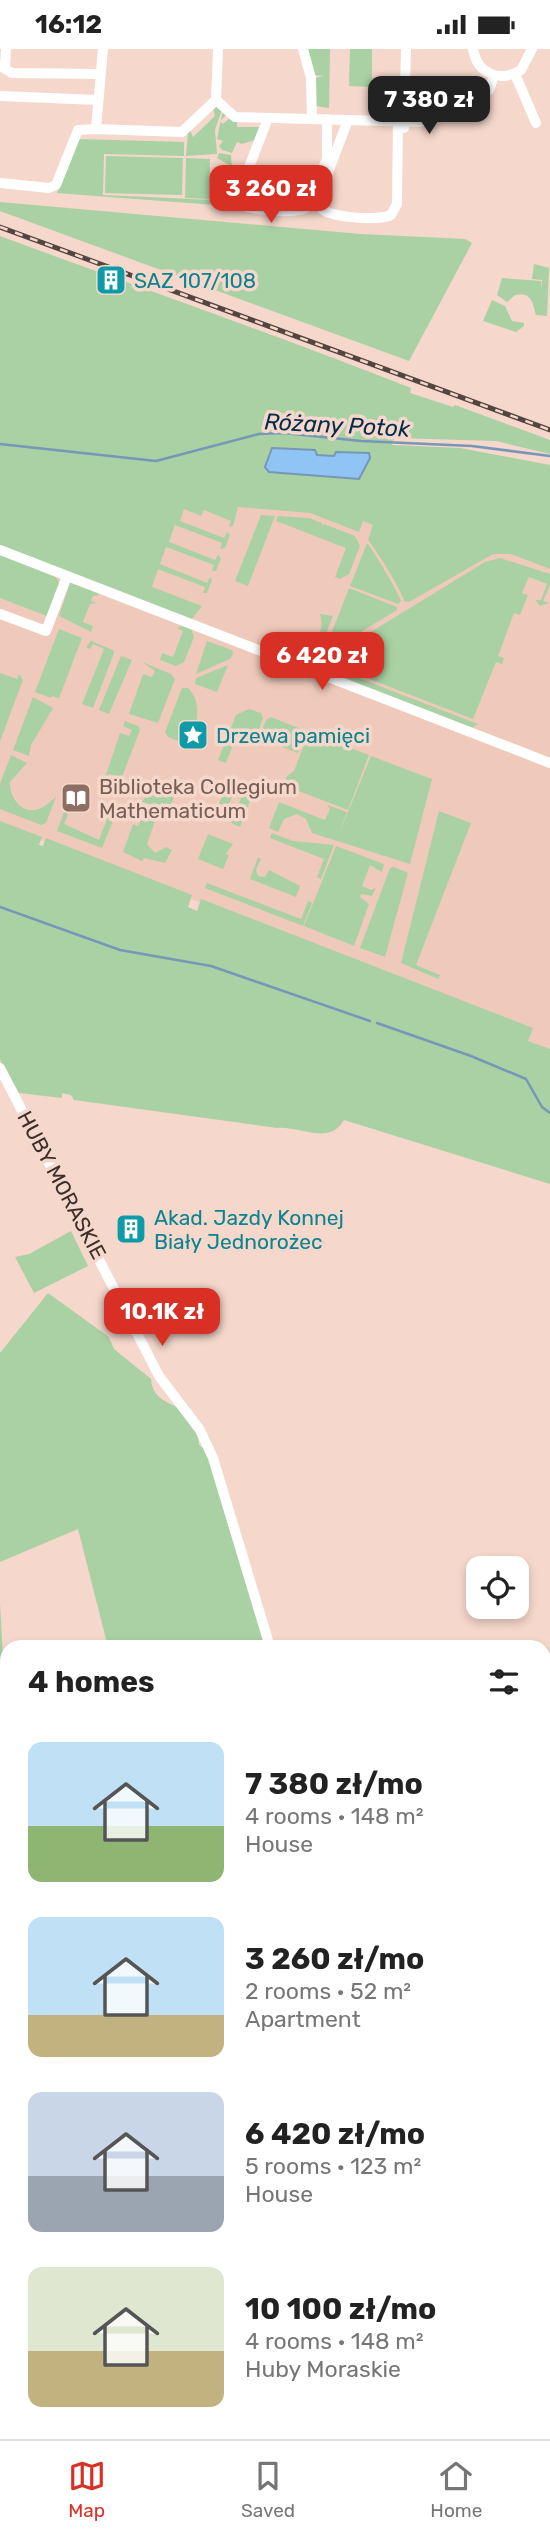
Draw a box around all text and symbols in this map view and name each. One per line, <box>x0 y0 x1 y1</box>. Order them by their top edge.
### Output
text: 16:12 <box>35 9 102 40</box>
pin: 7 380 zł <box>357 77 501 136</box>
text: 7 380 zł <box>384 85 474 113</box>
pin: 3 260 zł <box>199 165 343 225</box>
text: 3 260 zł <box>225 174 317 202</box>
building icon: SAZ 107/108 <box>94 263 128 297</box>
place label: SAZ 107/108 <box>134 268 256 293</box>
water label: Różany Potok <box>263 407 412 443</box>
pin: 6 420 zł <box>250 633 394 692</box>
text: 6 420 zł <box>276 641 368 669</box>
place icon: Drzewa pamięci <box>176 718 210 752</box>
place label: Drzewa pamięci <box>216 723 370 748</box>
place label: Biblioteka Collegium Mathematicum <box>99 774 297 823</box>
library icon: Biblioteka Collegium Mathematicum <box>59 781 93 815</box>
street label: HUBY MORASKIE <box>12 1107 112 1263</box>
place label: Akad. Jazdy Konnej Biały Jednorożec <box>154 1205 344 1254</box>
building icon: Akad. Jazdy Konnej Biały Jednorożec <box>114 1212 148 1246</box>
pin: 10.1K zł <box>90 1289 234 1348</box>
text: 10.1K zł <box>120 1297 204 1325</box>
map controls <box>466 1556 529 1619</box>
button: locate <box>466 1556 529 1619</box>
icon: filters <box>485 1663 523 1701</box>
text: 4 homes <box>28 1664 155 1700</box>
text: 7 380 zł/mo <box>245 1766 423 1802</box>
icon: home <box>84 1770 168 1854</box>
text: 4 rooms · 148 m² <box>245 1802 424 1830</box>
text: House <box>245 1830 313 1858</box>
text: 3 260 zł/mo <box>245 1941 424 1977</box>
icon: home <box>84 1945 168 2029</box>
text: 2 rooms · 52 m² <box>245 1977 411 2005</box>
text: Apartment <box>245 2005 361 2033</box>
text: 6 420 zł/mo <box>245 2116 425 2152</box>
icon: home <box>84 2120 168 2204</box>
text: 5 rooms · 123 m² <box>245 2152 421 2180</box>
text: House <box>245 2180 313 2208</box>
text: 10 100 zł/mo <box>245 2291 436 2327</box>
icon: home <box>84 2295 168 2379</box>
text: 4 rooms · 148 m² <box>245 2327 424 2355</box>
text: Huby Moraskie <box>245 2355 401 2383</box>
tab: Map <box>68 2457 106 2522</box>
tab: Saved <box>241 2457 295 2522</box>
tab: Home <box>430 2457 482 2522</box>

